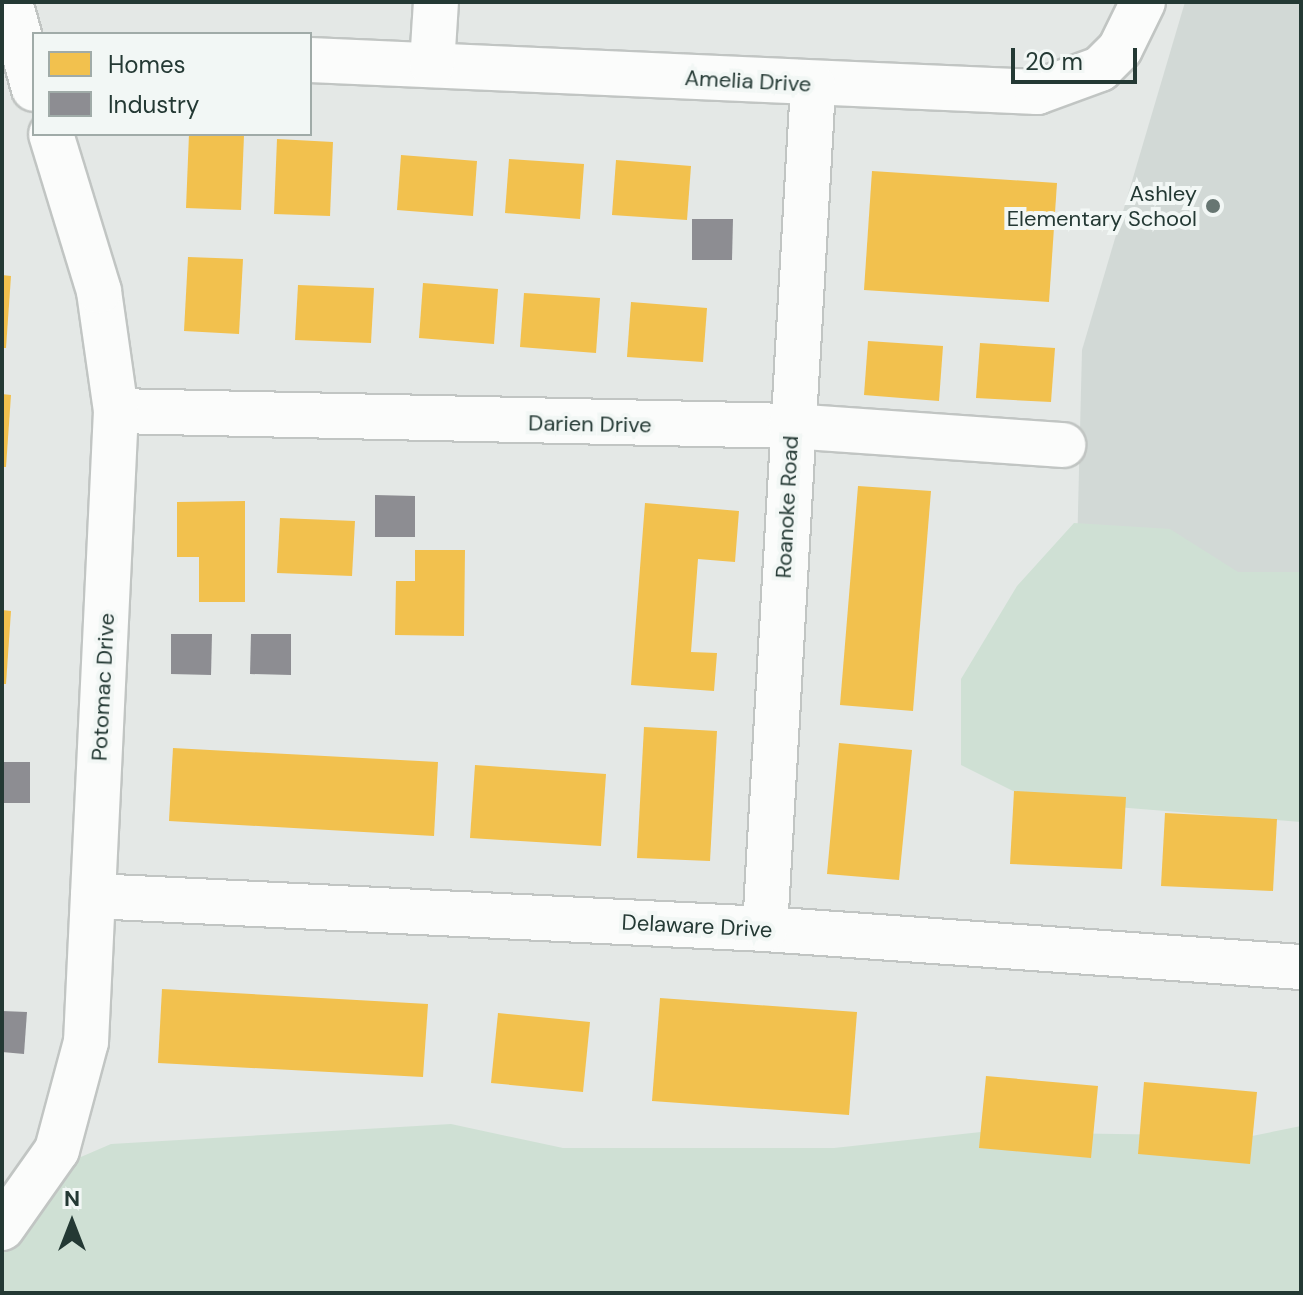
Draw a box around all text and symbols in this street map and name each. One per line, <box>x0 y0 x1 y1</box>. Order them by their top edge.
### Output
legend <box>32 32 312 136</box>
scale bar <box>1015 32 1141 82</box>
text: 20 m <box>1025 46 1083 77</box>
text: Homes <box>108 49 186 80</box>
street label: Amelia Drive <box>684 64 812 98</box>
text: Industry <box>108 89 199 120</box>
place label: Ashley Elementary School <box>1007 180 1197 232</box>
marker: Ashley Elementary School <box>1204 197 1222 215</box>
street label: Darien Drive <box>528 410 652 438</box>
street label: Roanoke Road <box>770 435 804 579</box>
street label: Potomac Drive <box>86 612 120 762</box>
street label: Delaware Drive <box>621 909 773 943</box>
north arrow <box>32 1183 112 1263</box>
text: N <box>64 1184 80 1213</box>

